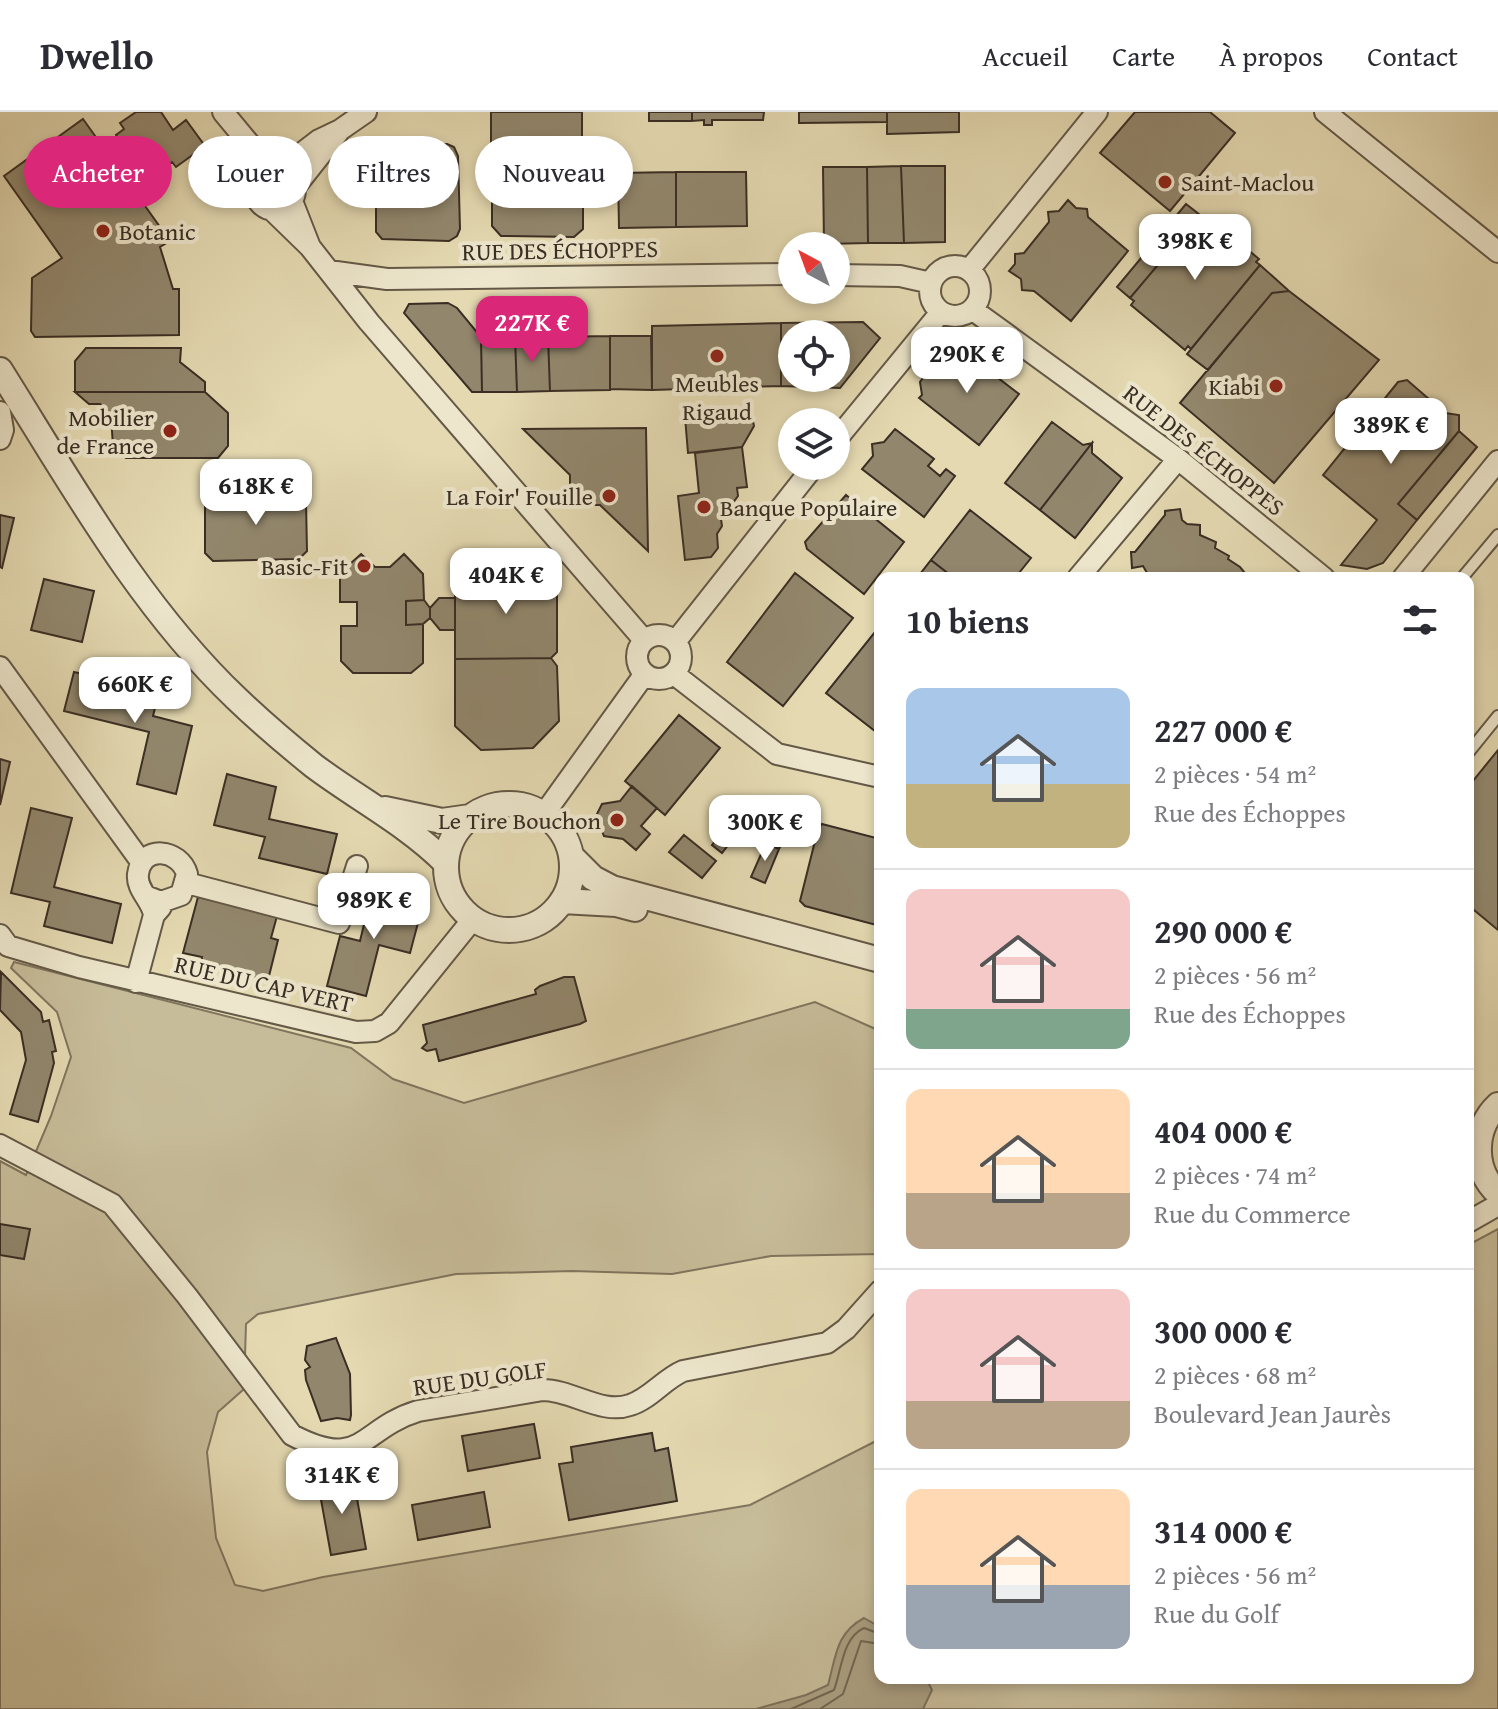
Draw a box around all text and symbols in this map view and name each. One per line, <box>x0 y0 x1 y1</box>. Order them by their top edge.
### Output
text: Dwello <box>40 27 154 83</box>
text: Accueil <box>982 35 1068 76</box>
text: Carte <box>1112 35 1175 76</box>
text: À propos <box>1219 35 1323 76</box>
text: Contact <box>1367 35 1458 76</box>
chip: Acheter <box>24 136 172 208</box>
chip: Louer <box>188 136 312 208</box>
chip: Filtres <box>328 136 459 208</box>
chip: Nouveau <box>475 136 633 208</box>
place label: Saint-Maclou <box>1181 165 1314 200</box>
marker: Saint-Maclou <box>1156 173 1174 191</box>
place label: Botanic <box>119 214 196 249</box>
pin: 398K € <box>1130 214 1260 282</box>
text: 398K € <box>1157 220 1233 259</box>
marker: Botanic <box>94 222 112 240</box>
street label: RUE DES ÉCHOPPES <box>462 231 658 269</box>
north arrow <box>778 232 850 304</box>
map controls <box>778 232 850 480</box>
pin: 227K € <box>467 296 597 364</box>
text: 227K € <box>494 302 570 341</box>
button: locate <box>778 320 850 392</box>
pin: 290K € <box>902 327 1032 395</box>
text: 290K € <box>929 333 1005 372</box>
marker: Meubles Rigaud <box>708 347 726 365</box>
place label: Meubles Rigaud <box>675 366 759 429</box>
place label: Kiabi <box>1209 369 1260 404</box>
street label: RUE DES ÉCHOPPES <box>1116 376 1292 524</box>
marker: Kiabi <box>1267 377 1285 395</box>
pin: 389K € <box>1326 398 1456 466</box>
place label: Mobilier de France <box>57 400 154 463</box>
text: 389K € <box>1353 404 1429 443</box>
button: layers <box>778 408 850 480</box>
marker: Mobilier de France <box>161 422 179 440</box>
pin: 618K € <box>191 459 321 527</box>
text: 618K € <box>218 465 294 504</box>
place label: La Foir' Fouille <box>446 479 593 514</box>
marker: La Foir' Fouille <box>600 487 618 505</box>
place label: Banque Populaire <box>720 490 897 525</box>
marker: Banque Populaire <box>695 498 713 516</box>
pin: 404K € <box>441 548 571 616</box>
place label: Basic-Fit <box>261 549 349 584</box>
text: 404K € <box>468 554 544 593</box>
marker: Basic-Fit <box>355 557 373 575</box>
text: 10 biens <box>906 596 1029 645</box>
icon: filters <box>1398 598 1442 642</box>
pin: 660K € <box>70 657 200 725</box>
text: 660K € <box>97 663 173 702</box>
text: 227 000 € <box>1154 705 1292 754</box>
icon: home <box>970 720 1066 816</box>
text: 2 pièces · 54 m² <box>1154 754 1316 793</box>
text: Rue des Échoppes <box>1154 793 1346 832</box>
pin: 300K € <box>700 795 830 863</box>
text: 300K € <box>727 801 803 840</box>
place label: Le Tire Bouchon <box>438 803 602 838</box>
marker: Le Tire Bouchon <box>608 811 626 829</box>
pin: 989K € <box>309 873 439 941</box>
text: 989K € <box>336 879 412 918</box>
text: 290 000 € <box>1154 906 1292 955</box>
icon: home <box>970 921 1066 1017</box>
street label: RUE DU CAP VERT <box>171 946 357 1022</box>
text: 2 pièces · 56 m² <box>1154 955 1316 994</box>
text: Rue des Échoppes <box>1154 994 1346 1033</box>
text: 404 000 € <box>1154 1106 1292 1155</box>
icon: home <box>970 1121 1066 1217</box>
text: 2 pièces · 74 m² <box>1154 1155 1316 1194</box>
text: Rue du Commerce <box>1154 1194 1351 1233</box>
text: 300 000 € <box>1154 1306 1292 1355</box>
icon: home <box>970 1321 1066 1417</box>
street label: RUE DU GOLF <box>411 1351 549 1405</box>
text: 2 pièces · 68 m² <box>1154 1355 1316 1394</box>
text: Boulevard Jean Jaurès <box>1154 1394 1391 1433</box>
pin: 314K € <box>277 1448 407 1516</box>
text: 314K € <box>304 1454 380 1493</box>
text: 314 000 € <box>1154 1506 1292 1555</box>
icon: home <box>970 1521 1066 1617</box>
text: 2 pièces · 56 m² <box>1154 1555 1316 1594</box>
text: Rue du Golf <box>1154 1594 1279 1633</box>

